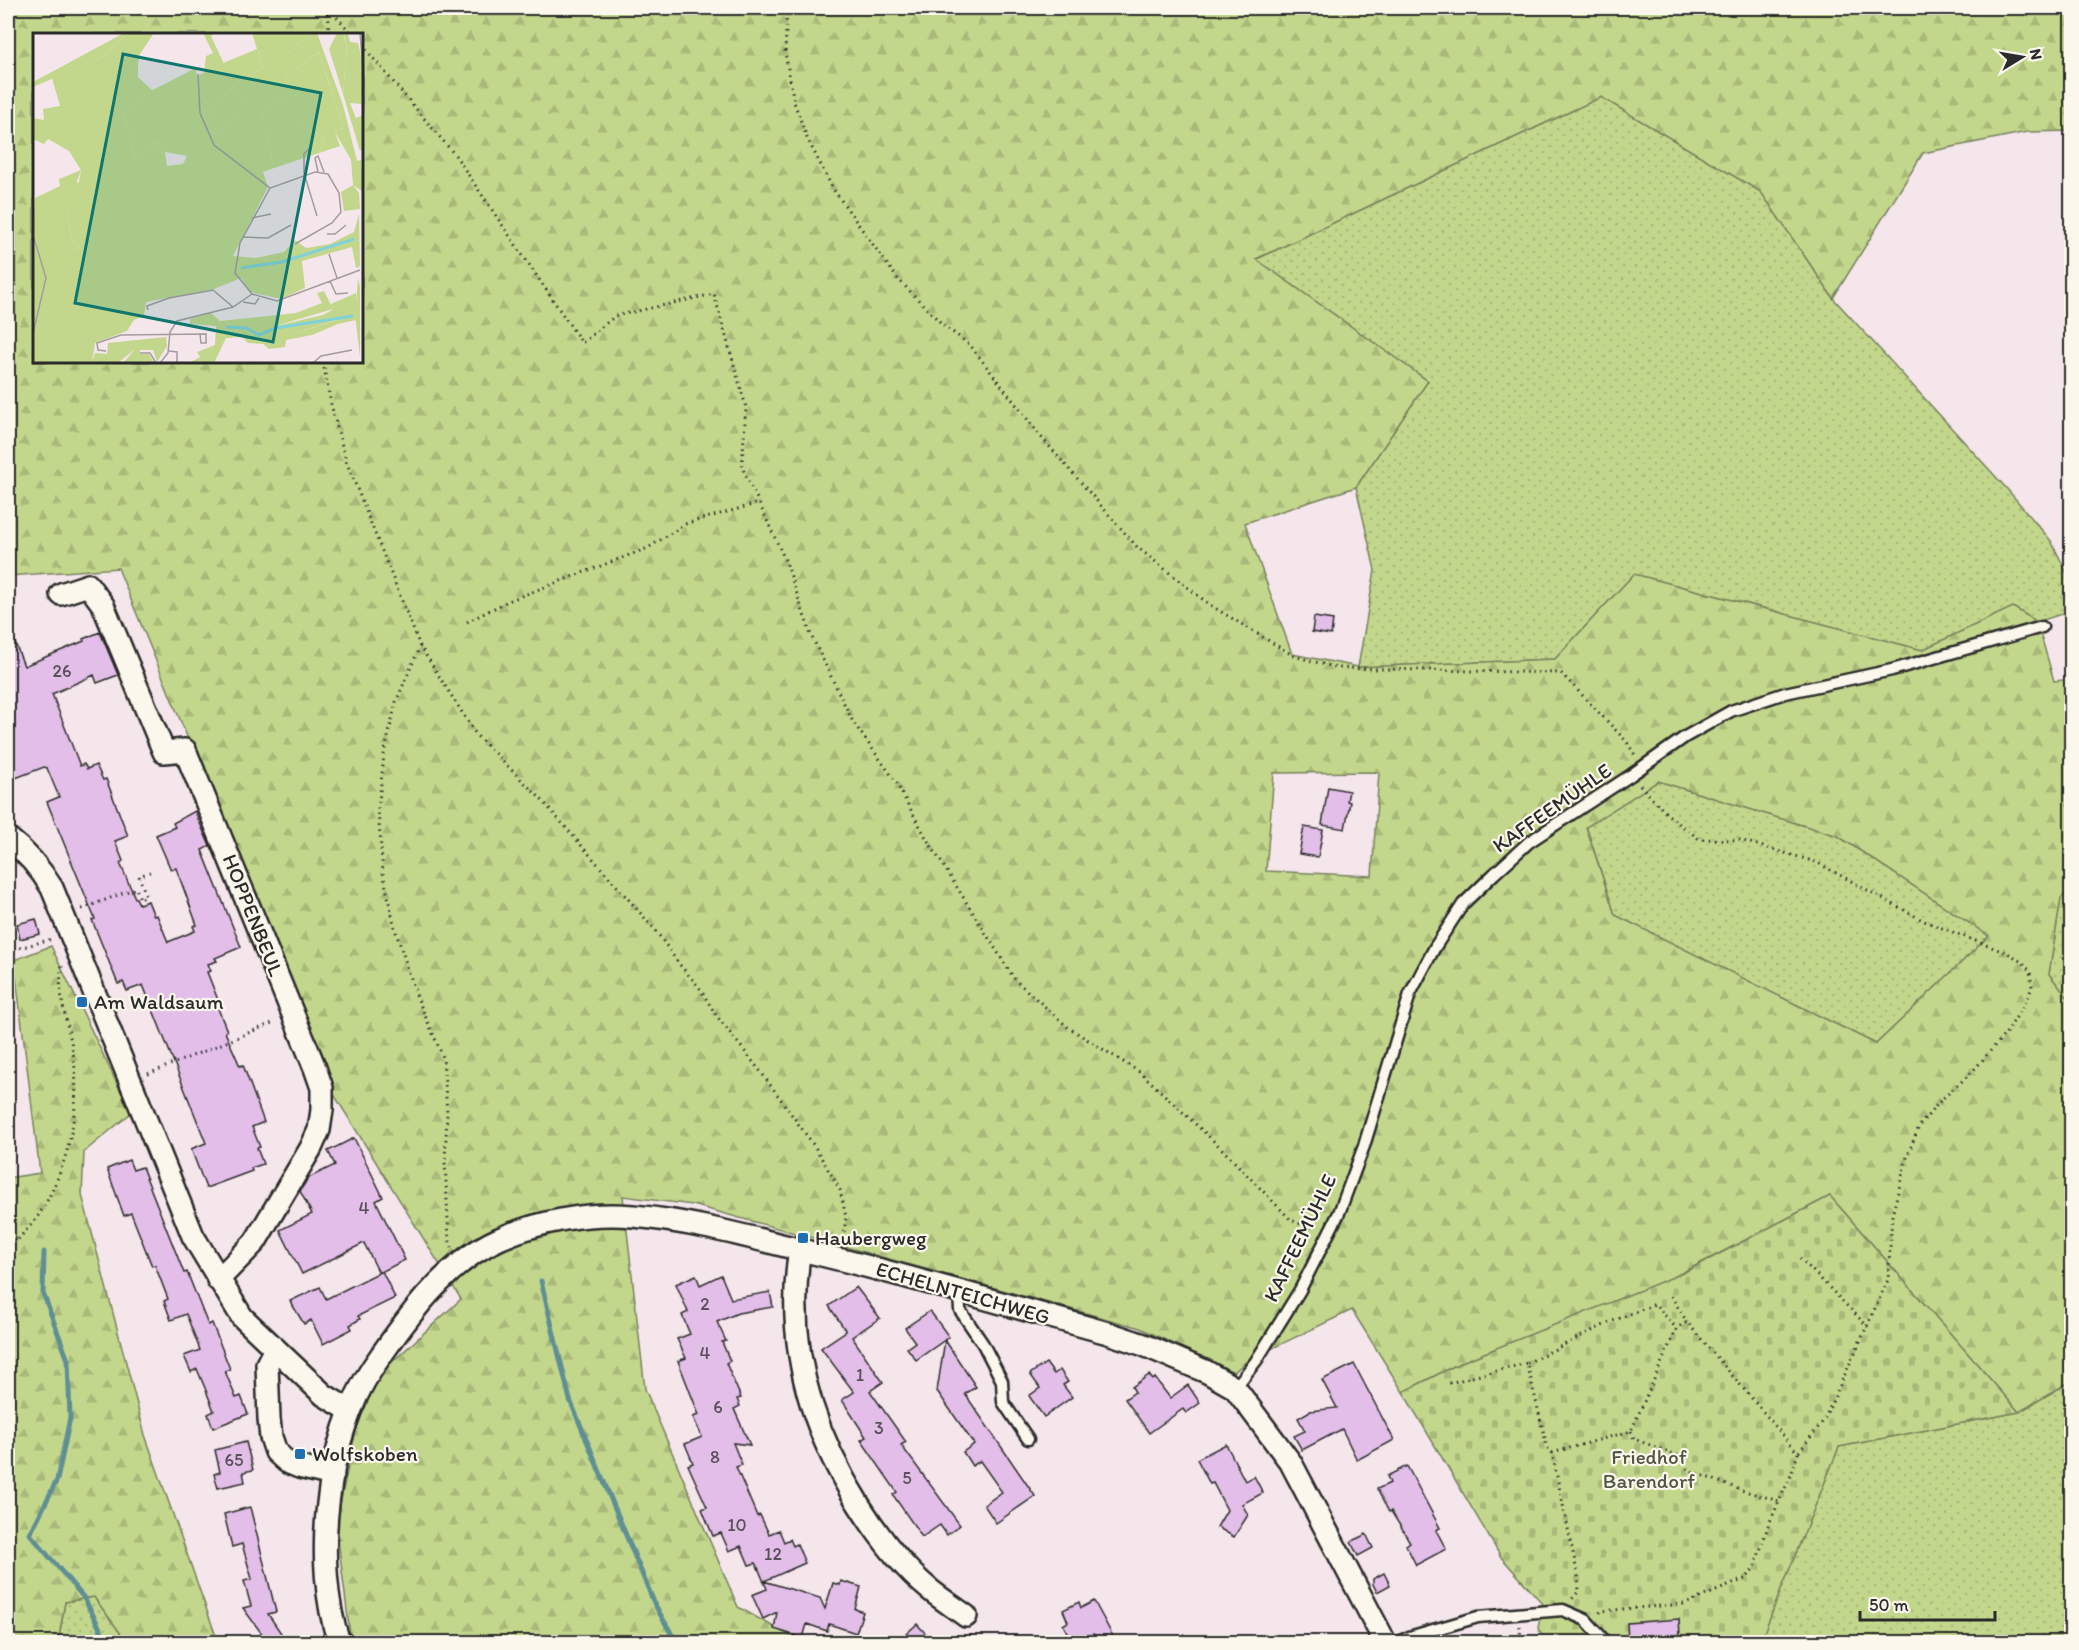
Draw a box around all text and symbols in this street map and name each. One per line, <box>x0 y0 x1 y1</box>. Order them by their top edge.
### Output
north arrow <box>1992 27 2052 87</box>
inset map <box>33 33 363 363</box>
text: N <box>2026 47 2047 61</box>
house number: 26 <box>53 660 72 682</box>
street label: KAFFEEMÜHLE <box>1488 757 1616 858</box>
street label: HOPPENBEUL <box>218 850 289 980</box>
place label: Am Waldsaum <box>94 989 224 1014</box>
marker: Am Waldsaum <box>75 995 89 1009</box>
street label: KAFFEEMÜHLE <box>1258 1170 1341 1306</box>
house number: 4 <box>359 1197 370 1219</box>
place label: Haubergweg <box>815 1225 927 1250</box>
marker: Haubergweg <box>796 1231 810 1245</box>
street label: ECHELNTEICHWEG <box>873 1256 1053 1329</box>
house number: 2 <box>700 1293 710 1315</box>
house number: 4 <box>700 1342 711 1364</box>
house number: 1 <box>856 1364 864 1386</box>
house number: 6 <box>713 1396 723 1418</box>
house number: 3 <box>874 1417 884 1439</box>
place label: Wolfskoben <box>312 1441 418 1466</box>
park label: Friedhof Barendorf <box>1603 1444 1695 1493</box>
house number: 8 <box>710 1446 720 1468</box>
marker: Wolfskoben <box>293 1447 307 1461</box>
house number: 65 <box>225 1449 243 1471</box>
house number: 5 <box>902 1467 912 1489</box>
house number: 10 <box>727 1514 747 1536</box>
house number: 12 <box>764 1543 782 1565</box>
scale bar <box>1860 1584 1995 1622</box>
text: 50 m <box>1869 1594 1909 1616</box>

